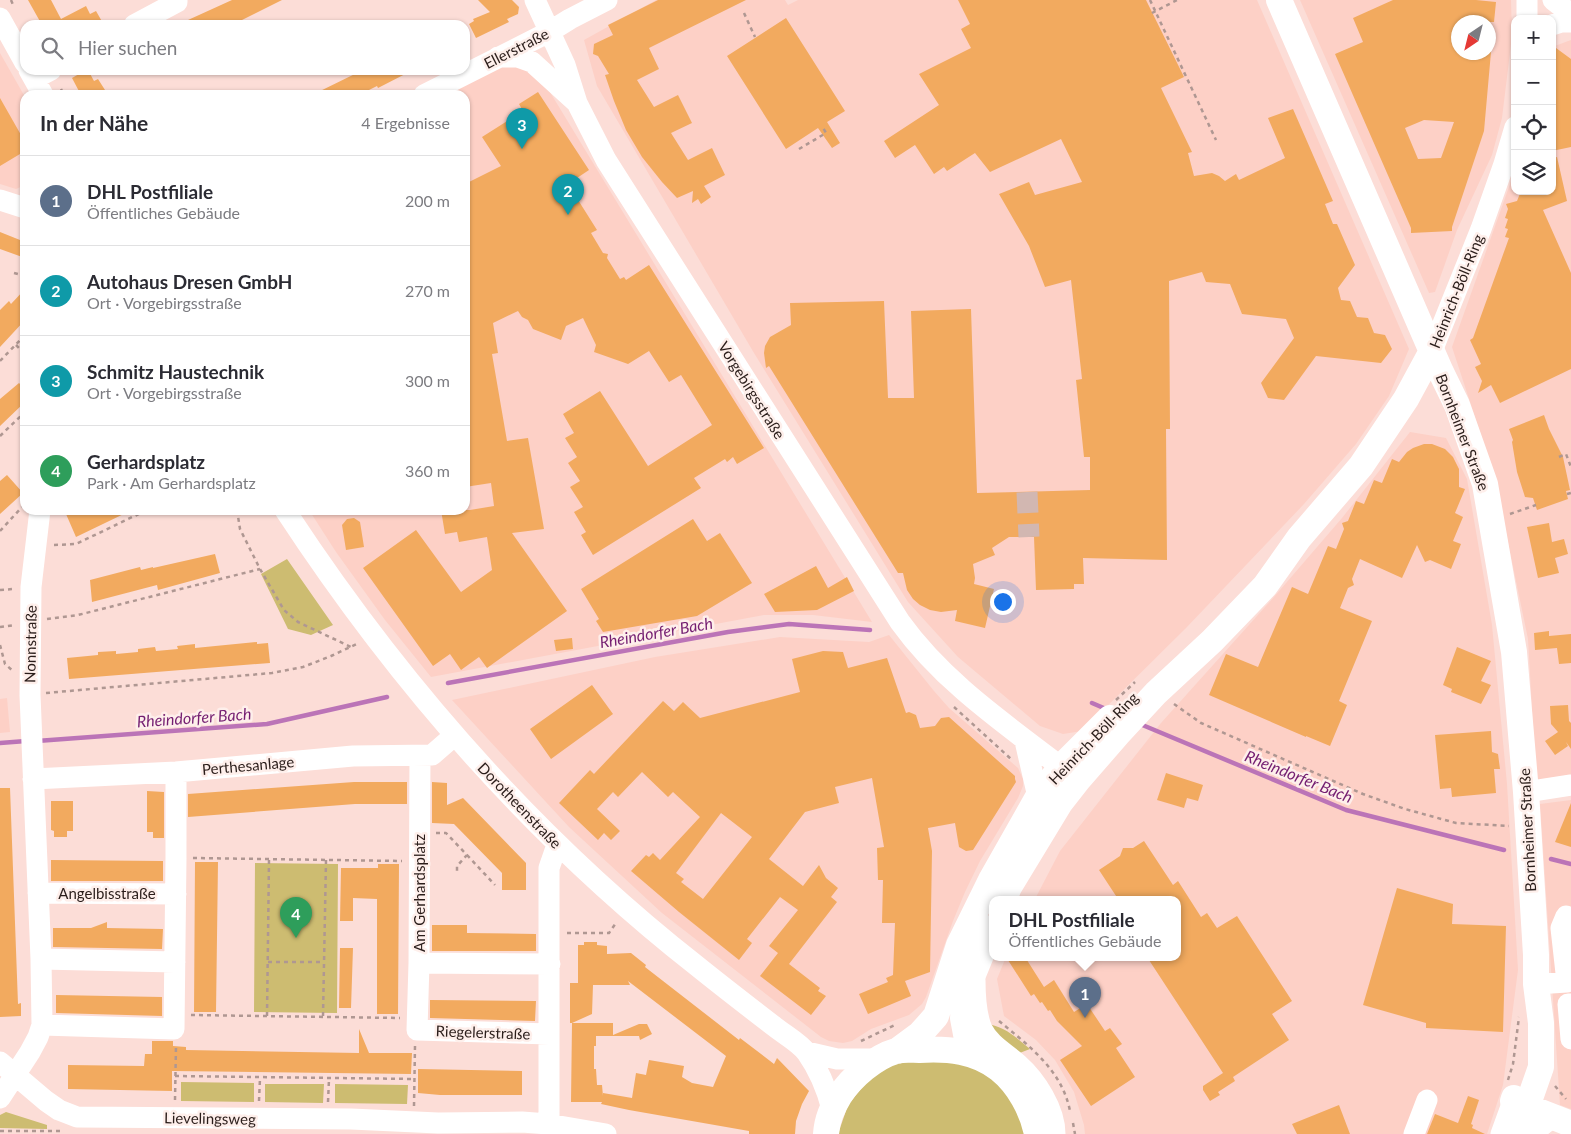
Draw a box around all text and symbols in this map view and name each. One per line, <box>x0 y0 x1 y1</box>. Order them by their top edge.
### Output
north arrow <box>1451 15 1496 60</box>
map controls <box>1511 15 1556 195</box>
button: + <box>1511 15 1556 60</box>
search box <box>20 20 470 75</box>
street label: Ellerstraße <box>481 24 551 72</box>
icon: search <box>38 34 66 62</box>
text: Hier suchen <box>78 36 177 59</box>
button: − <box>1511 60 1556 105</box>
button: locate <box>1511 105 1556 150</box>
pin: 3 <box>506 108 538 149</box>
text: In der Nähe <box>40 110 148 135</box>
text: 4 Ergebnisse <box>361 113 450 132</box>
button: layers <box>1511 150 1556 195</box>
pin: 2 <box>552 174 584 215</box>
text: DHL Postfiliale <box>87 180 213 203</box>
text: 1 <box>51 191 61 210</box>
text: 200 m <box>405 191 450 210</box>
text: Öffentliches Gebäude <box>87 203 240 222</box>
street label: Heinrich-Böll-Ring <box>1425 231 1487 351</box>
text: Autohaus Dresen GmbH <box>87 270 292 293</box>
text: 2 <box>51 281 61 300</box>
text: 270 m <box>405 281 450 300</box>
text: Ort · Vorgebirgsstraße <box>87 293 242 312</box>
street label: Vorgebirgsstraße <box>715 338 789 442</box>
text: Schmitz Haustechnik <box>87 360 264 383</box>
text: 3 <box>51 371 61 390</box>
text: 300 m <box>405 371 450 390</box>
street label: Bornheimer Straße <box>1432 371 1494 493</box>
text: Ort · Vorgebirgsstraße <box>87 383 242 402</box>
text: Gerhardsplatz <box>87 450 205 473</box>
text: 4 <box>51 461 61 480</box>
text: 360 m <box>405 461 450 480</box>
text: Park · Am Gerhardsplatz <box>87 473 256 492</box>
your location <box>990 589 1016 615</box>
street label: Nonnstraße <box>20 605 40 683</box>
water label: Rheindorfer Bach <box>598 613 714 651</box>
street label: Heinrich-Böll-Ring <box>1044 688 1142 788</box>
water label: Rheindorfer Bach <box>136 704 252 730</box>
water label: Rheindorfer Bach <box>1242 746 1356 806</box>
street label: Perthesanlage <box>201 752 295 778</box>
street label: Dorotheenstraße <box>474 758 566 852</box>
street label: Bornheimer Straße <box>1515 768 1539 892</box>
street label: Am Gerhardsplatz <box>410 834 428 952</box>
street label: Angelbisstraße <box>58 884 156 902</box>
popup <box>989 896 1181 961</box>
pin: 4 <box>280 897 312 938</box>
text: DHL Postfiliale <box>1008 908 1135 931</box>
text: Öffentliches Gebäude <box>1008 931 1162 950</box>
pin: 1 <box>1069 977 1101 1018</box>
street label: Riegelerstraße <box>435 1021 531 1043</box>
street label: Lievelingsweg <box>164 1108 256 1128</box>

